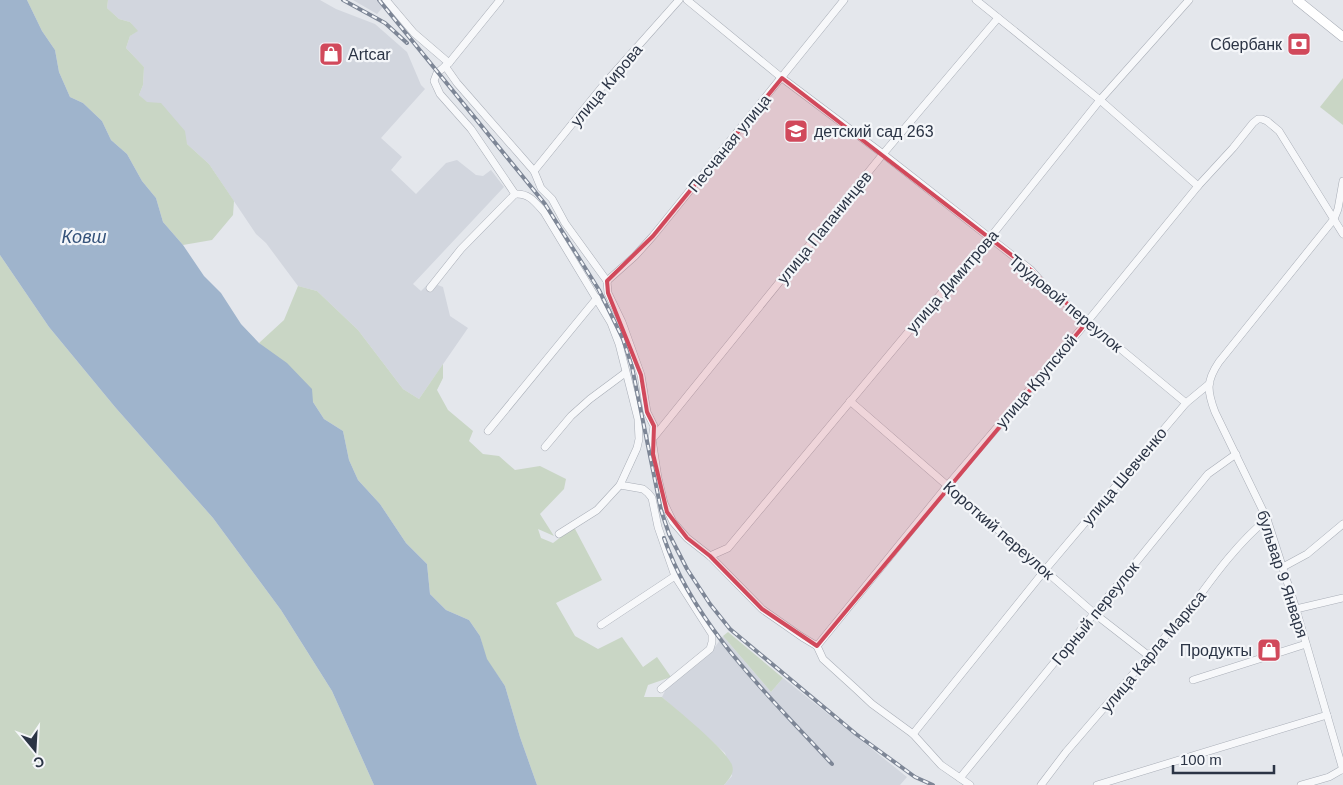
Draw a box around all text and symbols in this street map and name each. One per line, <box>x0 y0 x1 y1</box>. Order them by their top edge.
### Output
bank icon: Сбербанк <box>1286 31 1312 57</box>
place label: Сбербанк <box>1210 36 1283 53</box>
shop icon: Artcar <box>318 41 344 67</box>
street label: улица Кирова <box>567 41 646 130</box>
place label: Artcar <box>348 46 391 63</box>
street label: Песчаная улица <box>685 91 774 195</box>
school or university icon: детский сад 263 <box>783 118 809 144</box>
place label: детский сад 263 <box>814 123 934 140</box>
street label: улица Папанинцев <box>774 168 875 287</box>
street label: улица Димитрова <box>903 226 1002 336</box>
water label: Ковш <box>62 227 107 247</box>
street label: Трудовой переулок <box>1006 251 1126 356</box>
street label: улица Крупской <box>993 331 1080 431</box>
street label: улица Шевченко <box>1079 424 1170 528</box>
street label: Короткий переулок <box>940 478 1058 584</box>
street label: бульвар 9 Января <box>1254 508 1311 640</box>
street label: Горный переулок <box>1049 558 1143 668</box>
street label: улица Карла Маркса <box>1098 587 1209 715</box>
shop icon: Продукты <box>1256 637 1282 663</box>
place label: Продукты <box>1180 642 1252 659</box>
north arrow <box>10 725 60 775</box>
scale bar <box>1173 742 1274 774</box>
text: 100 m <box>1180 751 1222 768</box>
text: С <box>32 753 46 772</box>

